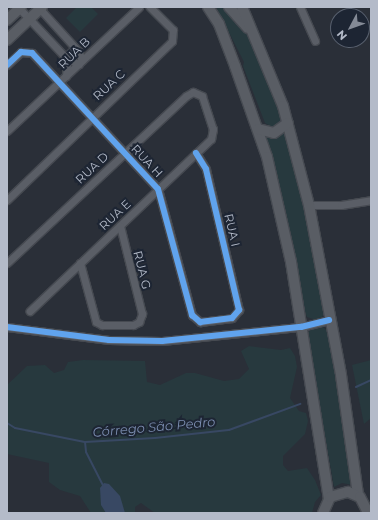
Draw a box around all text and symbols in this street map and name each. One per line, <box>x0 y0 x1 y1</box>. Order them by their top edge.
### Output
north arrow <box>330 8 370 48</box>
text: N <box>334 27 350 43</box>
street label: RUA B <box>55 34 93 72</box>
street label: RUA C <box>90 67 128 103</box>
street label: RUA H <box>128 142 166 180</box>
street label: RUA D <box>73 149 111 187</box>
street label: RUA E <box>96 197 134 233</box>
street label: RUA I <box>221 212 243 248</box>
street label: RUA G <box>130 249 154 291</box>
water label: Córrego São Pedro <box>92 414 216 440</box>

